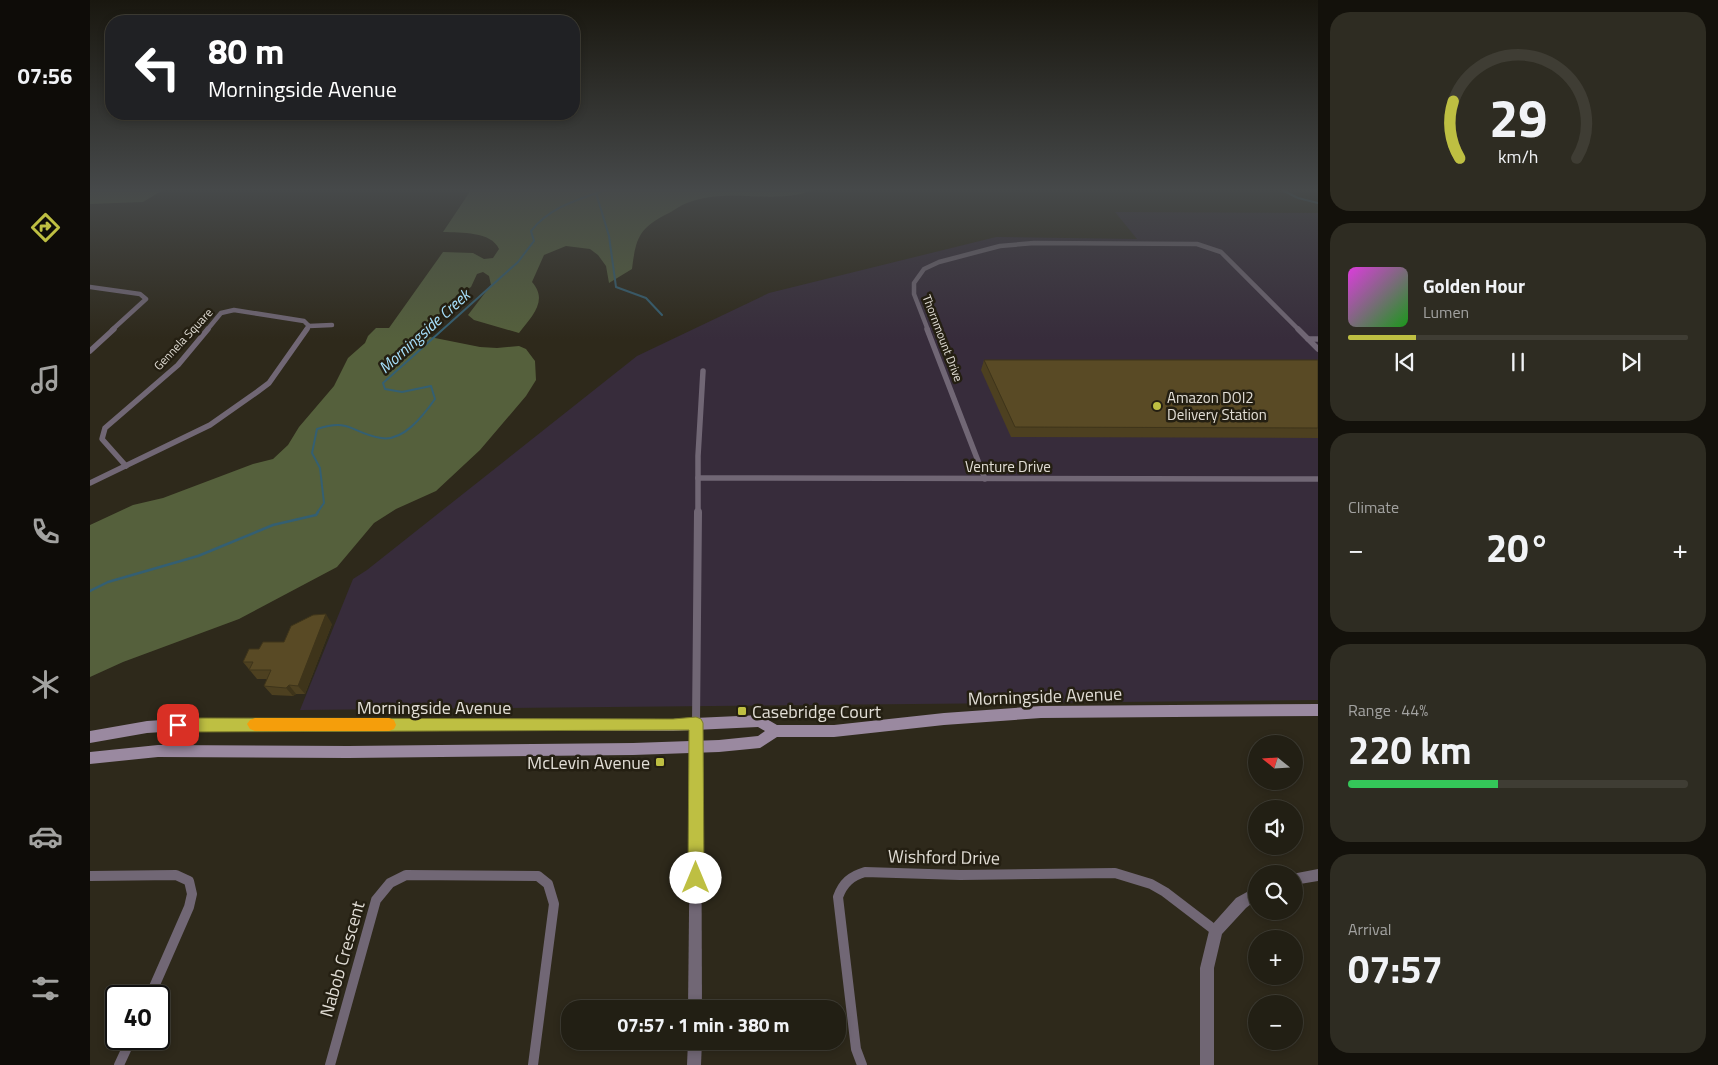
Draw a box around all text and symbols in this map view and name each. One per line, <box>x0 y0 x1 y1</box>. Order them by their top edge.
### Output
text: 80 m <box>208 24 284 78</box>
icon: left <box>125 35 190 100</box>
text: 07:56 <box>18 59 72 93</box>
text: Morningside Avenue <box>208 72 397 106</box>
text: 29 <box>1489 78 1547 157</box>
text: km/h <box>1498 143 1538 170</box>
icon: directions <box>28 210 63 245</box>
text: Golden Hour <box>1423 271 1525 300</box>
water label: Morningside Creek <box>373 282 477 379</box>
street label: Thornmount Drive <box>918 292 968 384</box>
text: Lumen <box>1423 300 1469 324</box>
street label: Gennela Square <box>149 304 217 374</box>
icon: previous <box>1391 348 1419 376</box>
icon: pause <box>1504 348 1532 376</box>
icon: next <box>1617 348 1645 376</box>
icon: music <box>28 362 63 397</box>
place label: Amazon DOI2 Delivery Station <box>1167 386 1267 426</box>
marker: Amazon DOI2 Delivery Station <box>1151 400 1163 412</box>
street label: Venture Drive <box>965 455 1051 478</box>
text: Climate <box>1348 495 1399 519</box>
icon: phone <box>28 514 63 549</box>
text: 20° <box>1486 519 1550 577</box>
text: − <box>1348 527 1364 570</box>
text: + <box>1672 527 1688 570</box>
icon: climate <box>28 667 63 702</box>
street label: Morningside Avenue <box>967 680 1123 712</box>
street label: Morningside Avenue <box>357 694 511 721</box>
place label: Casebridge Court <box>752 698 882 725</box>
text: Range · 44% <box>1348 698 1428 722</box>
pin <box>157 704 199 746</box>
marker: Casebridge Court <box>736 705 748 717</box>
icon: arrive <box>164 711 192 739</box>
text: 220 km <box>1348 721 1472 779</box>
north arrow <box>1248 735 1302 790</box>
map controls <box>1248 735 1303 1050</box>
place label: McLevin Avenue <box>527 749 650 776</box>
marker: McLevin Avenue <box>654 756 666 768</box>
button: sound <box>1248 800 1303 855</box>
icon: car <box>28 819 63 854</box>
street label: Wishford Drive <box>888 843 1000 871</box>
position arrow <box>669 851 721 903</box>
button: search <box>1248 865 1303 920</box>
street label: Nabob Crescent <box>313 897 372 1020</box>
text: Arrival <box>1348 917 1391 941</box>
button: + <box>1248 930 1303 985</box>
text: 07:57 <box>1348 940 1443 998</box>
icon: filters <box>28 971 63 1006</box>
speed limit sign: 40 <box>105 985 170 1050</box>
button: − <box>1248 995 1303 1050</box>
text: 07:57 · 1 min · 380 m <box>617 1010 790 1039</box>

